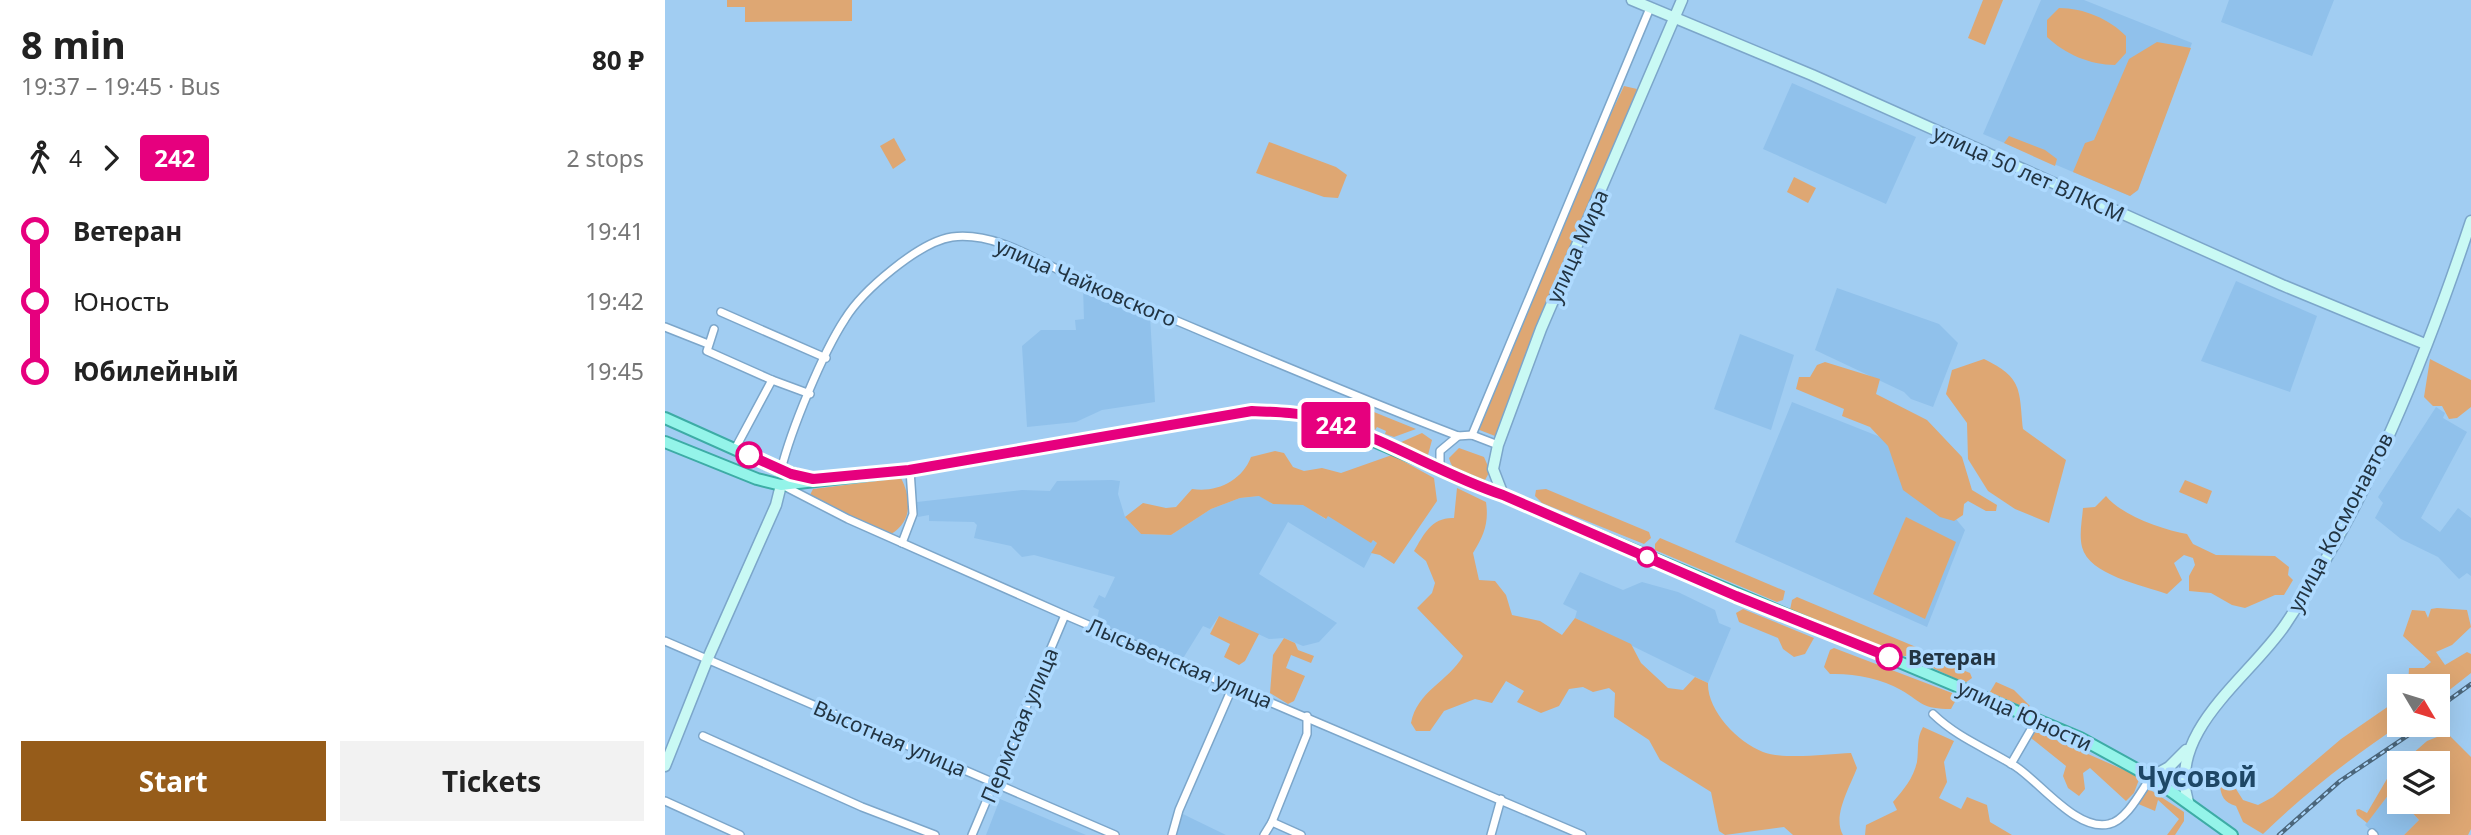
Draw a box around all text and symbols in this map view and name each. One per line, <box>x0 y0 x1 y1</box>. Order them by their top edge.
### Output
text: 8 min <box>21 18 126 70</box>
text: 80 ₽ <box>592 42 644 78</box>
text: 19:37 – 19:45 · Bus <box>21 70 220 102</box>
street label: улица 50 лет ВЛКСМ <box>1929 118 2129 228</box>
icon: walk <box>21 139 59 177</box>
icon: forward <box>92 139 130 177</box>
text: 242 <box>154 141 195 174</box>
text: 4 <box>69 142 82 174</box>
text: 2 stops <box>566 142 644 174</box>
street label: улица Мира <box>1539 185 1615 307</box>
text: Ветеран <box>73 213 182 249</box>
text: 19:41 <box>585 215 644 247</box>
street label: улица Чайковского <box>991 231 1181 333</box>
text: Юность <box>73 283 169 319</box>
text: 19:42 <box>585 285 644 317</box>
text: Юбилейный <box>73 353 239 389</box>
text: 19:45 <box>585 355 644 387</box>
line badge: 242 <box>1296 402 1376 448</box>
text: 242 <box>1315 408 1357 441</box>
street label: улица Космонавтов <box>2281 427 2399 617</box>
unlabelled marker <box>736 442 762 468</box>
unlabelled marker <box>1637 547 1657 567</box>
street label: Лысьвенская улица <box>1083 611 1277 715</box>
street label: Пермская улица <box>974 643 1064 807</box>
place label: Ветеран <box>1908 643 1996 671</box>
marker: Ветеран <box>1876 644 1902 670</box>
street label: улица Юности <box>1953 673 2097 757</box>
north arrow <box>2387 674 2450 737</box>
map controls <box>2387 674 2450 814</box>
street label: Высотная улица <box>809 693 971 783</box>
button: Start <box>21 741 326 821</box>
button: Tickets <box>340 741 644 821</box>
button: layers <box>2387 751 2450 814</box>
district label: Чусовой <box>2137 757 2257 795</box>

